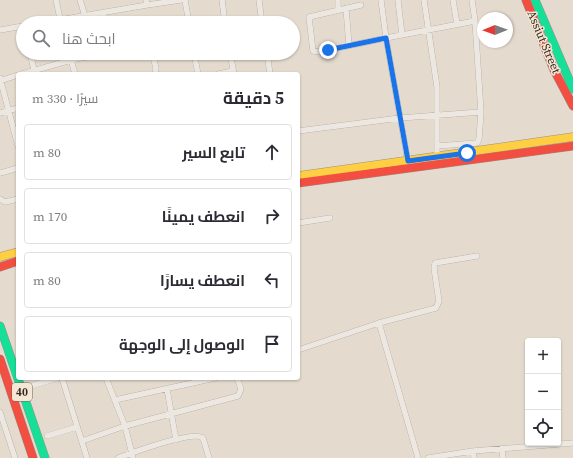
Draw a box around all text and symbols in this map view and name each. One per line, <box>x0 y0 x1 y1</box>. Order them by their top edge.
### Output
street label: Assiut Street <box>524 8 564 76</box>
north arrow <box>477 12 513 48</box>
search box <box>16 16 300 60</box>
icon: search <box>30 27 52 49</box>
text: ابحث هنا <box>62 28 116 49</box>
route end <box>319 41 337 59</box>
text: 5 دقيقة <box>223 86 284 110</box>
text: سيرًا · 330 m <box>32 90 98 107</box>
icon: ahead <box>261 141 283 163</box>
text: تابع السير <box>182 142 245 163</box>
text: 80 m <box>33 144 61 161</box>
route start <box>458 144 476 162</box>
icon: right <box>261 205 283 227</box>
text: انعطف يمينًا <box>162 206 245 227</box>
text: 170 m <box>33 208 67 225</box>
icon: left <box>261 269 283 291</box>
text: انعطف يسارًا <box>160 270 245 291</box>
text: 80 m <box>33 272 61 289</box>
icon: arrive <box>261 333 283 355</box>
text: الوصول إلى الوجهة <box>119 334 245 355</box>
map controls <box>525 338 561 446</box>
button: + <box>525 338 561 374</box>
button: − <box>525 374 561 410</box>
road number: 40 <box>12 383 32 401</box>
button: locate <box>525 410 561 446</box>

